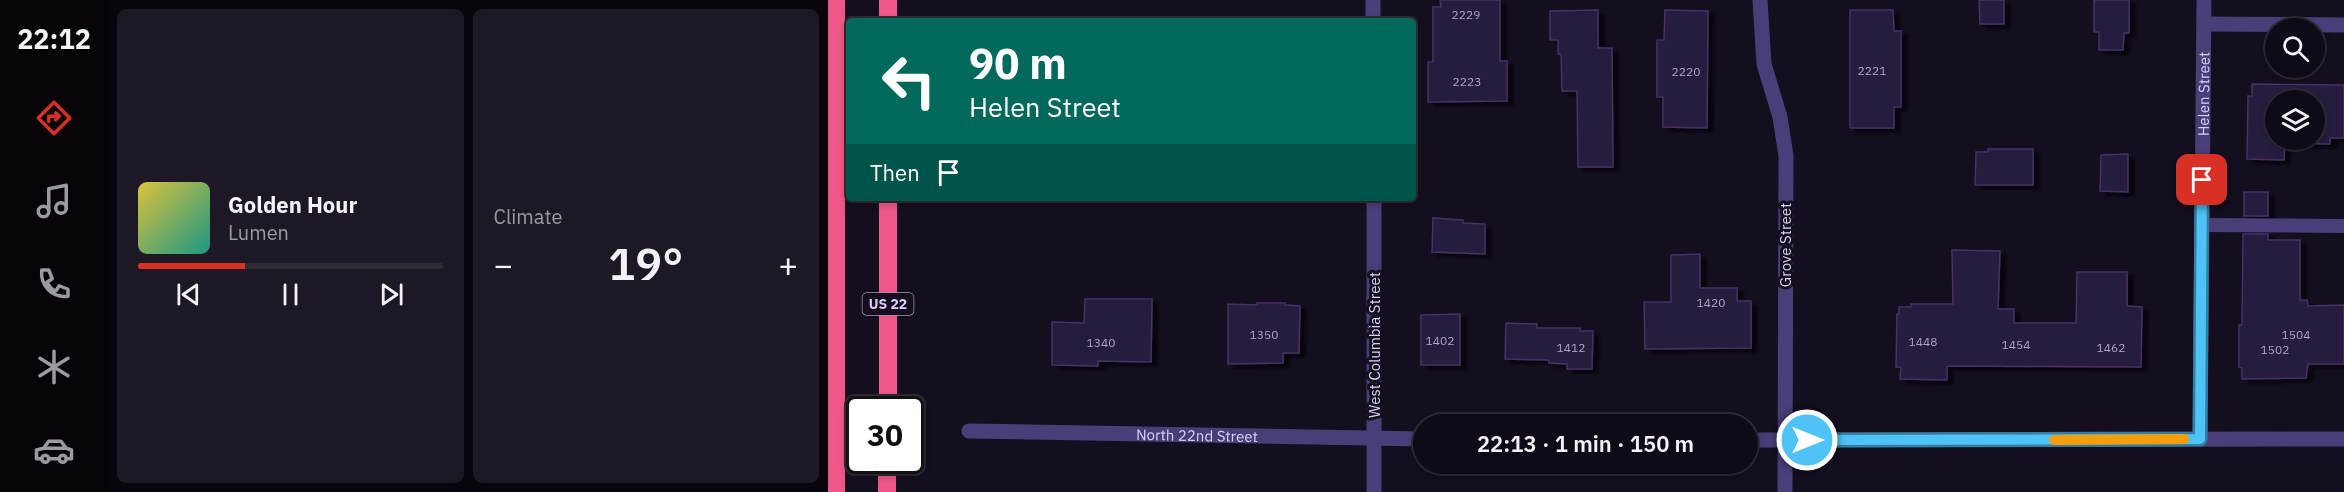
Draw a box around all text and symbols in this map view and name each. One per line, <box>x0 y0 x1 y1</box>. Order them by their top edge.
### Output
house number: 2229 <box>1452 7 1480 22</box>
map controls <box>2265 18 2325 150</box>
button: search <box>2265 18 2325 78</box>
text: 22:12 <box>17 21 91 56</box>
text: 90 m <box>969 36 1067 91</box>
icon: left <box>870 42 948 120</box>
street label: Helen Street <box>2193 52 2213 136</box>
house number: 2221 <box>1858 63 1886 78</box>
house number: 2220 <box>1672 64 1700 79</box>
house number: 2223 <box>1453 74 1481 89</box>
text: Helen Street <box>969 89 1121 124</box>
button: layers <box>2265 90 2325 150</box>
icon: directions <box>33 97 75 139</box>
pin <box>2176 154 2227 205</box>
icon: arrive <box>932 156 965 189</box>
text: Then <box>870 158 920 187</box>
icon: arrive <box>2185 163 2218 196</box>
icon: music <box>33 180 75 222</box>
text: Golden Hour <box>228 190 357 219</box>
text: Climate <box>494 203 562 230</box>
street label: Grove Street <box>1776 203 1795 287</box>
text: Lumen <box>228 219 289 246</box>
text: 19° <box>608 234 683 292</box>
text: − <box>494 243 513 286</box>
text: + <box>778 243 798 286</box>
icon: phone <box>33 263 75 305</box>
street label: West Columbia Street <box>1365 272 1384 418</box>
icon: previous <box>172 278 205 311</box>
icon: pause <box>274 278 307 311</box>
icon: next <box>375 278 408 311</box>
road number: US 22 <box>862 293 914 315</box>
house number: 1420 <box>1697 295 1725 310</box>
house number: 1350 <box>1250 327 1278 342</box>
house number: 1504 <box>2282 327 2310 342</box>
house number: 1402 <box>1426 333 1454 348</box>
house number: 1448 <box>1909 334 1937 349</box>
house number: 1340 <box>1087 335 1115 350</box>
house number: 1454 <box>2002 337 2030 352</box>
house number: 1412 <box>1557 340 1585 355</box>
house number: 1462 <box>2097 340 2125 355</box>
house number: 1502 <box>2261 342 2289 357</box>
icon: climate <box>33 346 75 388</box>
speed limit sign: 30 <box>846 396 924 474</box>
position arrow <box>1775 408 1839 472</box>
street label: North 22nd Street <box>1136 424 1258 446</box>
icon: car <box>33 429 75 471</box>
text: 22:13 · 1 min · 150 m <box>1477 429 1694 458</box>

